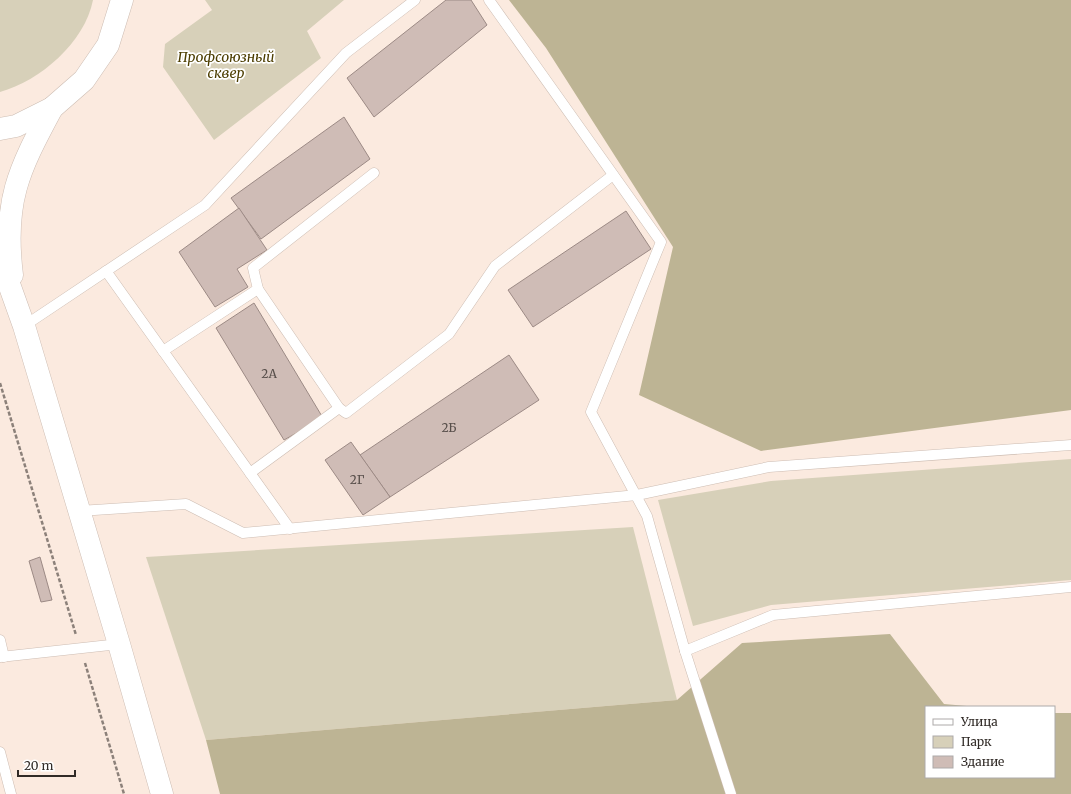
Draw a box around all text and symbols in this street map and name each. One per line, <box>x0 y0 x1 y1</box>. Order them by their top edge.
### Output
park label: Профсоюзный сквер <box>178 48 274 82</box>
house number: 2А <box>261 366 277 381</box>
house number: 2Б <box>441 420 457 435</box>
house number: 2Г <box>350 472 365 487</box>
legend <box>925 706 1055 778</box>
text: Улица <box>960 714 998 729</box>
text: Парк <box>961 734 992 749</box>
scale bar <box>18 752 75 778</box>
text: Здание <box>961 754 1004 769</box>
text: 20 m <box>24 758 53 773</box>

